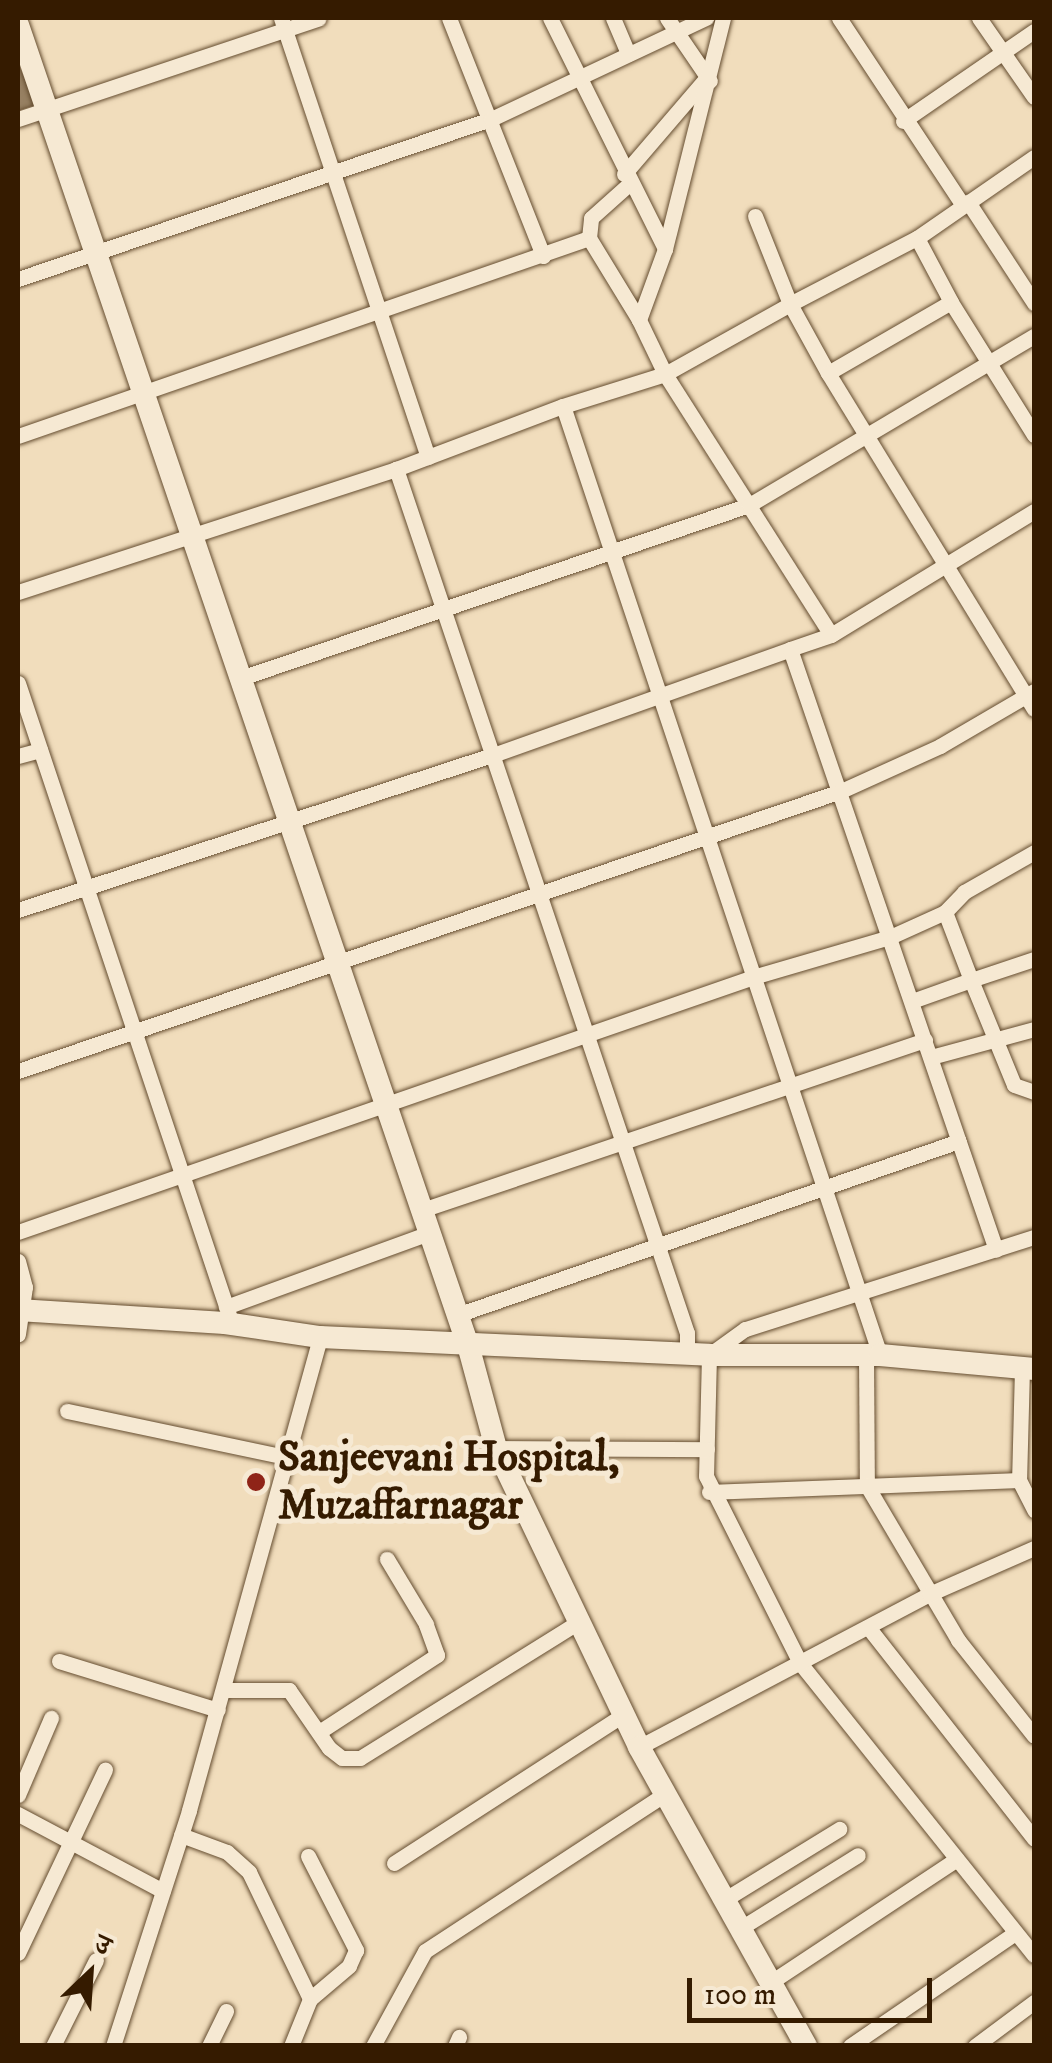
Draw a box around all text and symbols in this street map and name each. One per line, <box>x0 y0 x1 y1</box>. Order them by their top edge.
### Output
place label: Sanjeevani Hospital, Muzaffarnagar <box>278 1433 619 1532</box>
marker: Sanjeevani Hospital, Muzaffarnagar <box>243 1469 269 1495</box>
north arrow <box>40 1923 140 2023</box>
text: उ <box>89 1926 117 1964</box>
scale bar <box>692 1958 937 2020</box>
text: 100 m <box>704 1977 776 2014</box>

